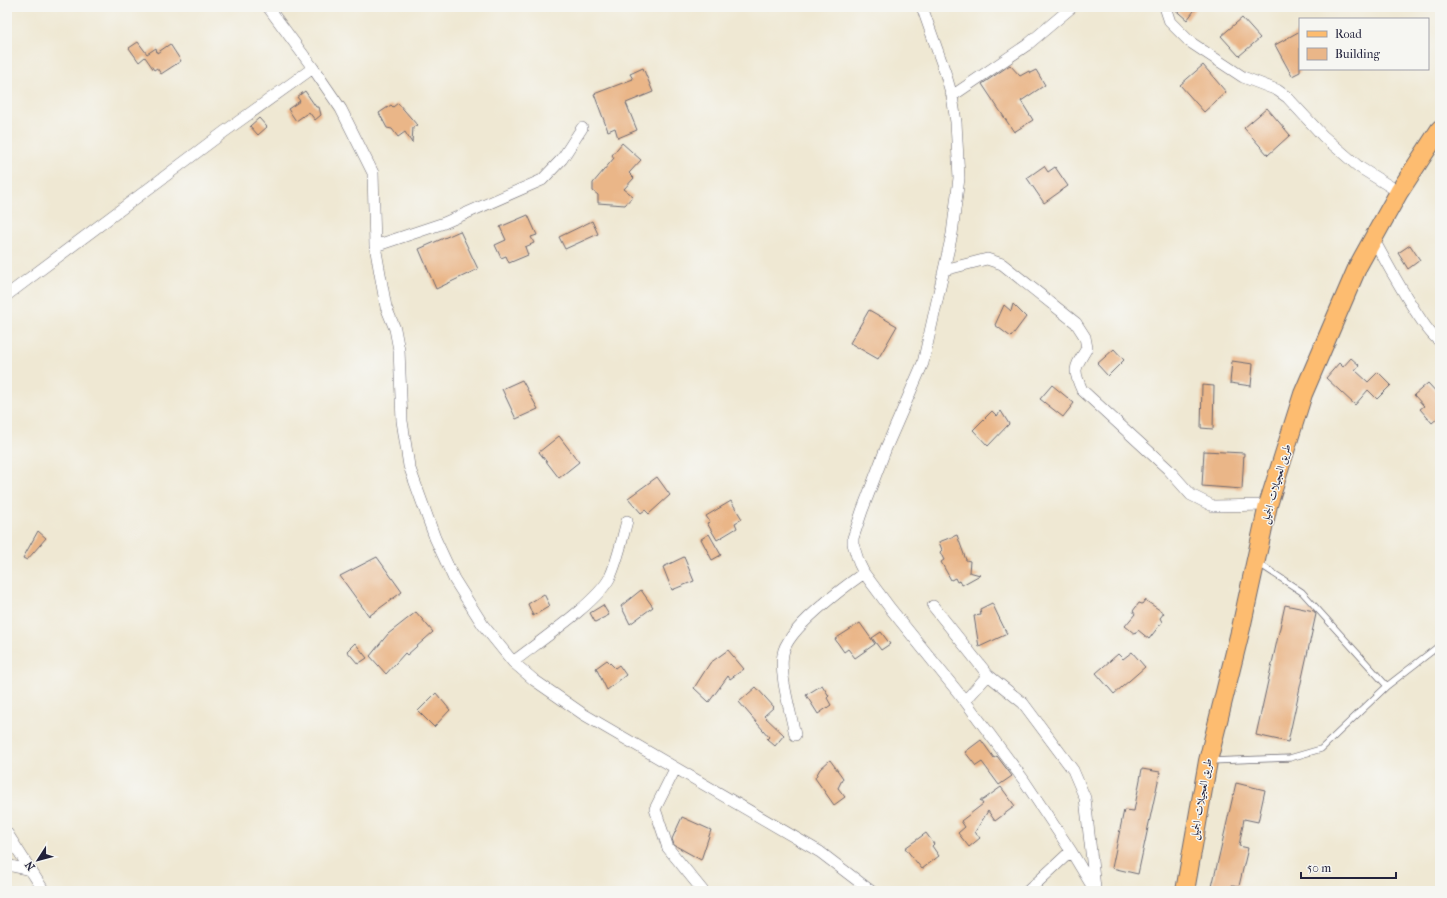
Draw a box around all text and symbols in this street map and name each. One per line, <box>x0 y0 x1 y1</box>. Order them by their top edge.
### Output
legend <box>1299 18 1429 70</box>
text: Road <box>1335 27 1362 41</box>
text: Building <box>1335 47 1380 61</box>
street label: طريق العجيلات- الجميل <box>1258 443 1296 526</box>
street label: طريق العجيلات- الجميل <box>1187 757 1217 841</box>
north arrow <box>18 840 58 880</box>
scale bar <box>1301 854 1396 880</box>
text: N <box>22 858 38 873</box>
text: 50 m <box>1307 861 1331 875</box>

